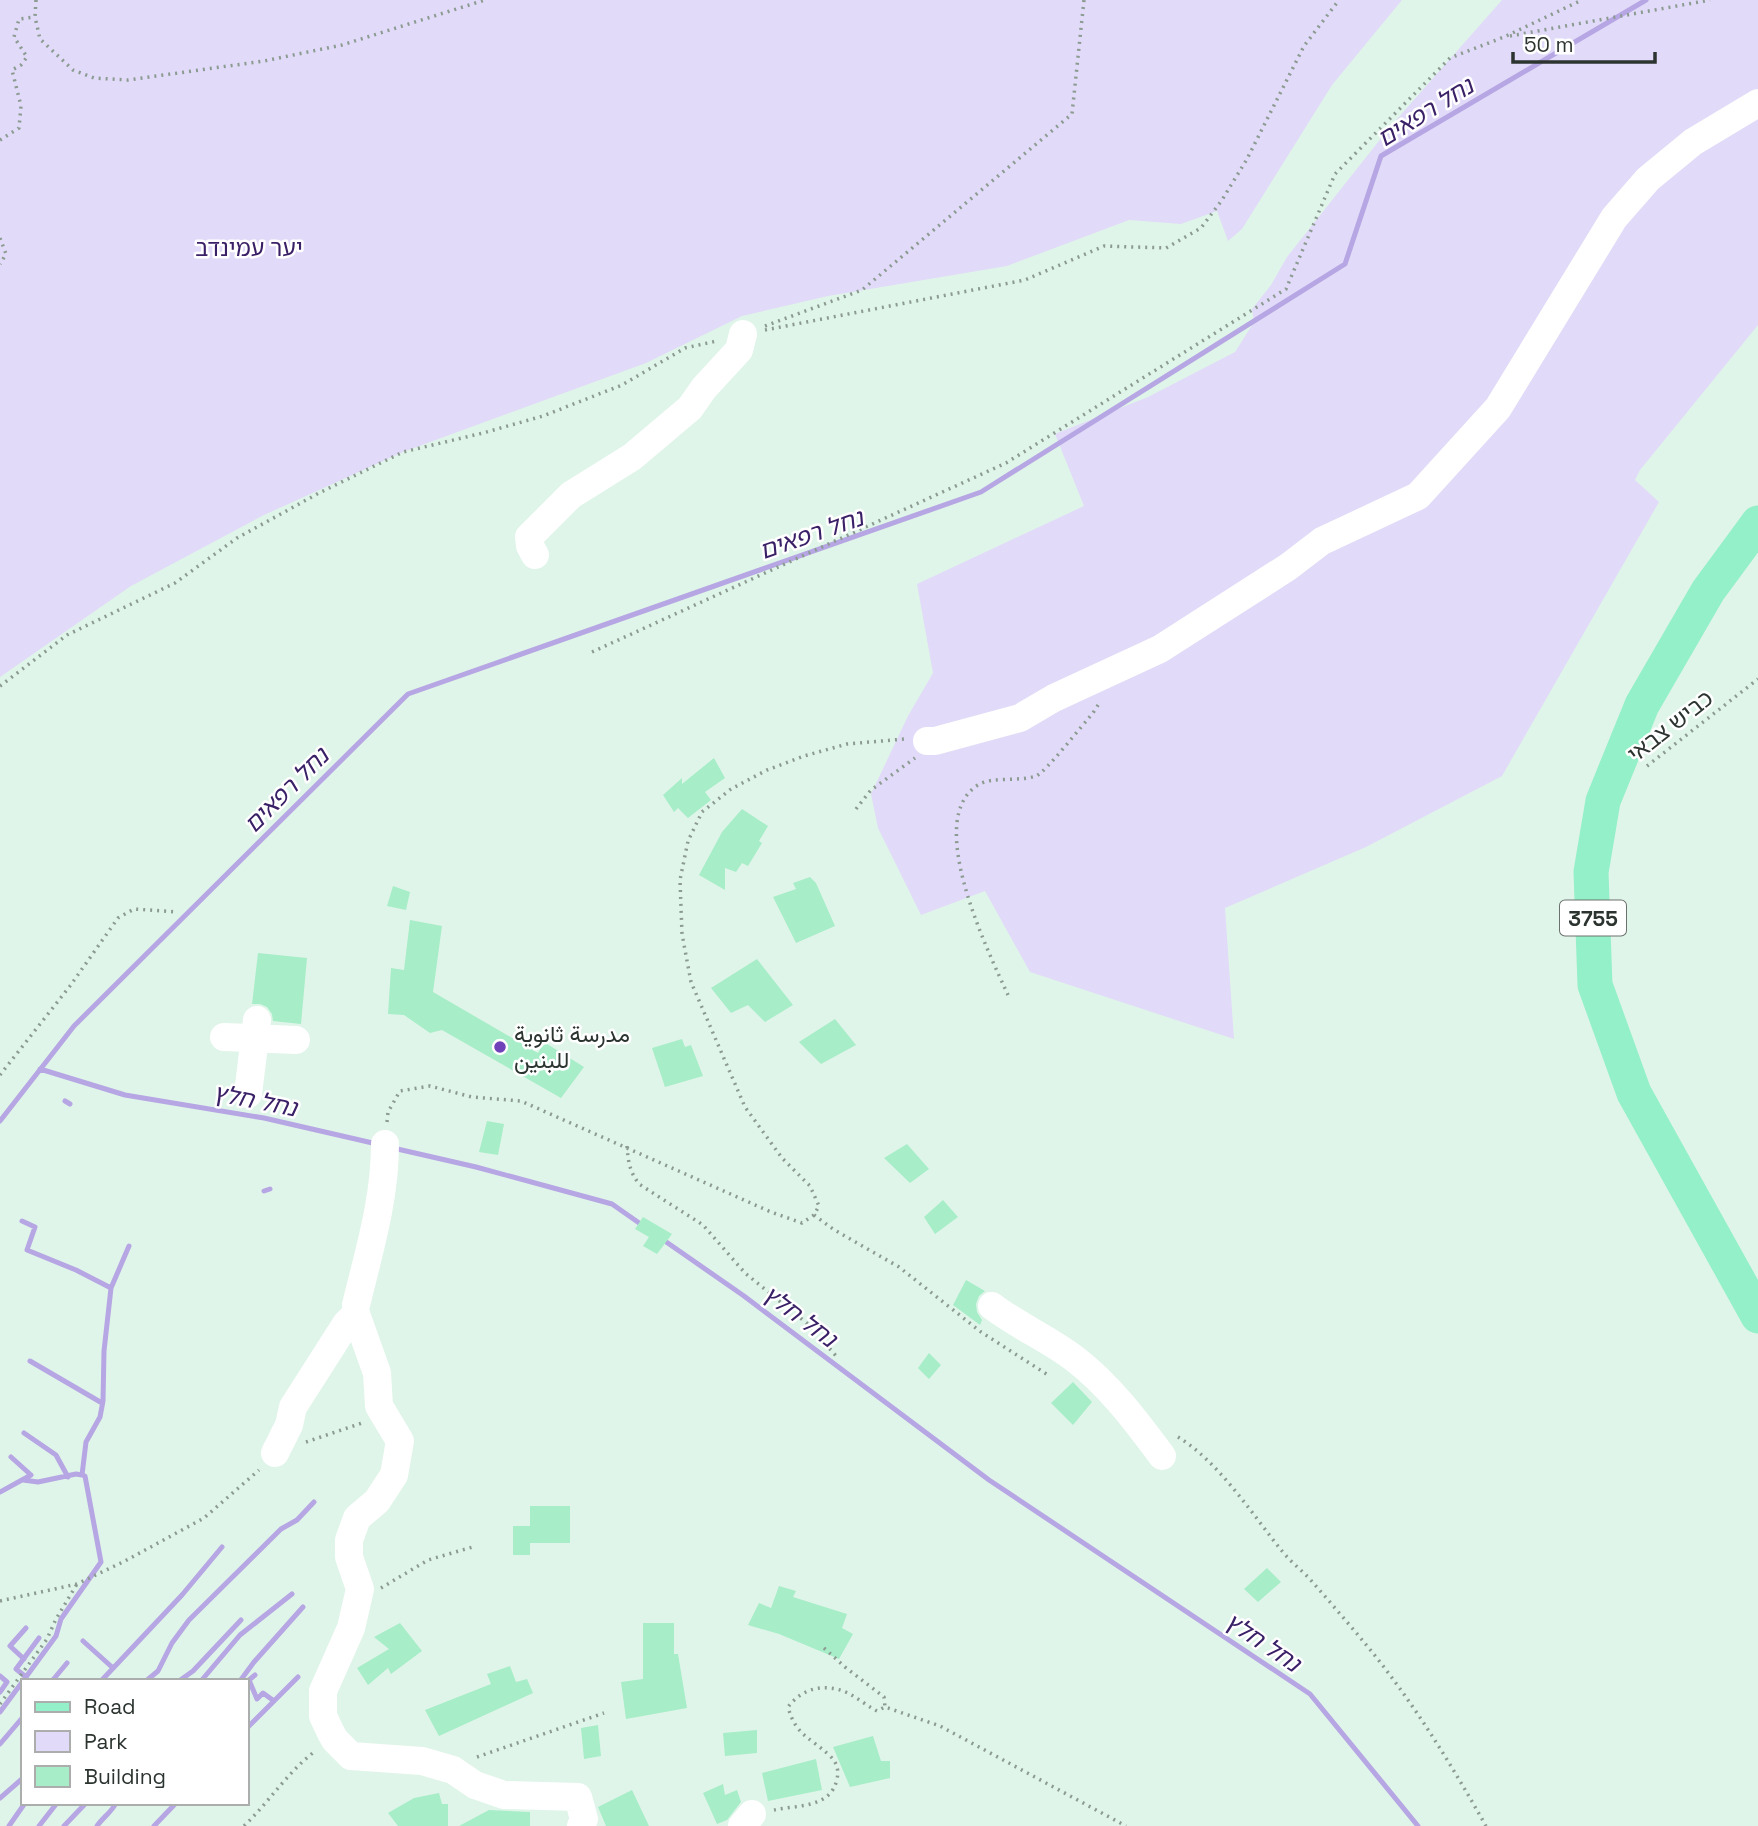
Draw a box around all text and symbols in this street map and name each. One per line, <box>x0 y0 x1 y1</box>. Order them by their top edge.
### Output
scale bar <box>1513 21 1655 65</box>
text: 50 m <box>1524 31 1574 58</box>
water label: נחל רפאים <box>1371 69 1481 154</box>
park label: יער עמינדב <box>195 233 303 263</box>
water label: נחל רפאים <box>755 501 869 566</box>
street label: כביש צבאי <box>1621 683 1719 769</box>
water label: נחל רפאים <box>237 740 336 839</box>
road number: 3755 <box>1560 900 1626 936</box>
place label: مدرسة ثانوية للبنين <box>514 1019 630 1075</box>
marker: مدرسة ثانوية للبنين <box>492 1039 508 1055</box>
water label: נחל חלץ <box>210 1077 301 1124</box>
water label: נחל חלץ <box>757 1278 845 1355</box>
water label: נחל חלץ <box>1219 1605 1308 1680</box>
legend <box>21 1679 248 1805</box>
text: Road <box>84 1693 136 1720</box>
text: Park <box>84 1728 128 1755</box>
text: Building <box>84 1763 166 1790</box>

